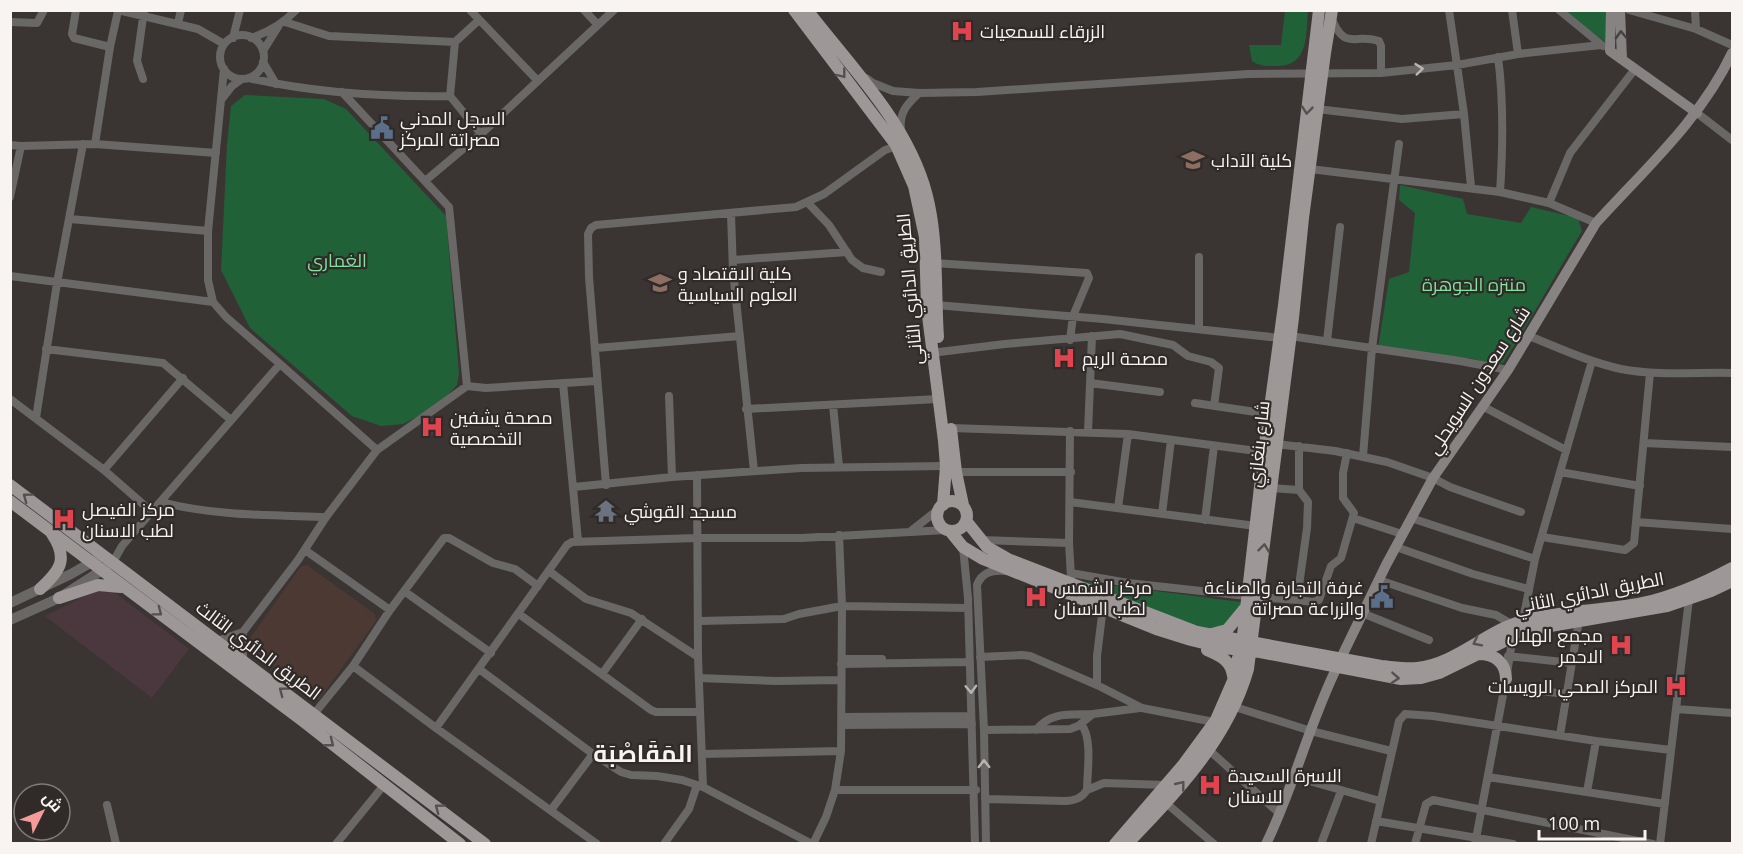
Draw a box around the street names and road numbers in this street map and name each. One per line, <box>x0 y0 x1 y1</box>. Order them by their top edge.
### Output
street label: الطريق الدائري الثاني <box>890 212 931 366</box>
street label: شارع سعدون السويحلي <box>1421 301 1537 460</box>
street label: شارع بنغازي <box>1242 399 1277 489</box>
street label: الطريق الدائري الثاني <box>1512 566 1667 621</box>
street label: الطريق الدائري الثالث <box>190 595 327 707</box>

